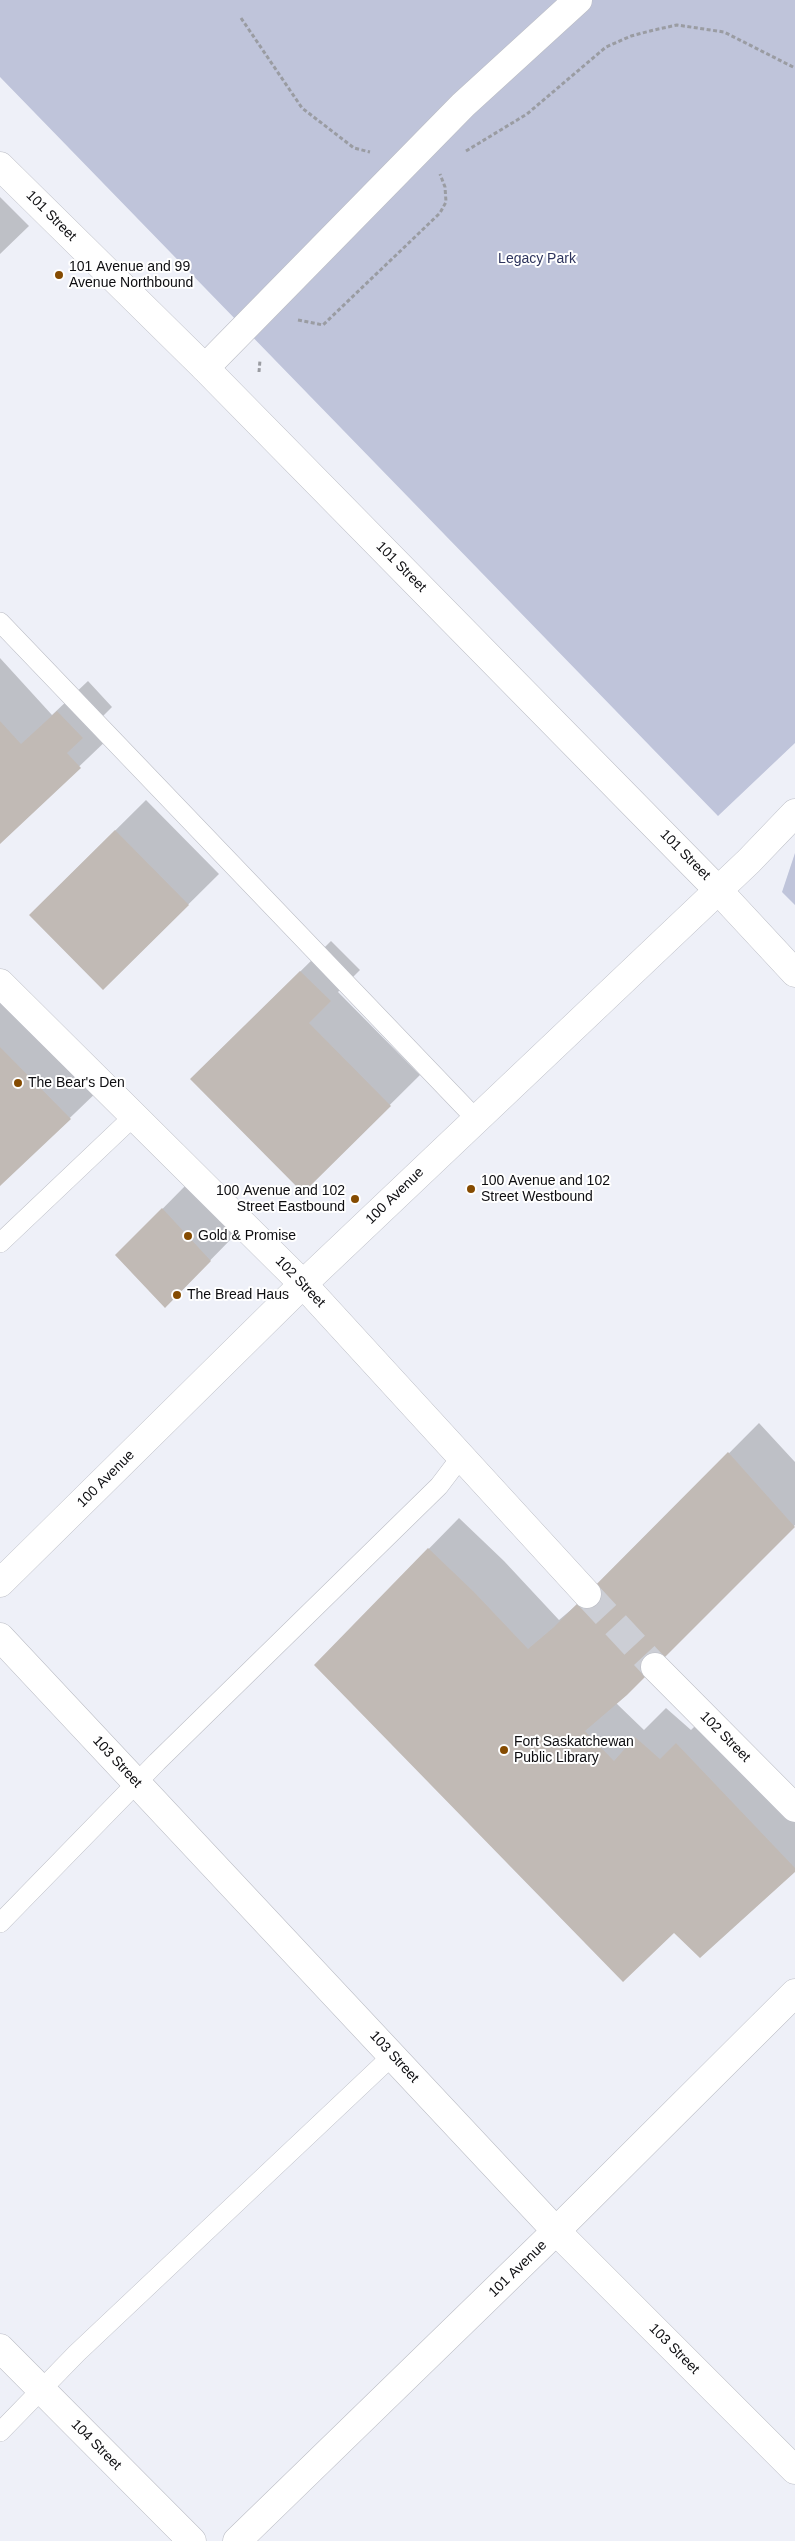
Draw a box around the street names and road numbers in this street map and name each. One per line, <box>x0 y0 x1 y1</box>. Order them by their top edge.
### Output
street label: 101 Street <box>22 187 80 245</box>
street label: 101 Street <box>372 538 430 596</box>
street label: 101 Street <box>656 826 714 884</box>
street label: 100 Avenue <box>362 1164 428 1228</box>
street label: 102 Street <box>272 1253 328 1311</box>
street label: 100 Avenue <box>74 1447 138 1511</box>
street label: 102 Street <box>696 1708 754 1766</box>
street label: 103 Street <box>89 1733 145 1791</box>
street label: 103 Street <box>366 2028 422 2086</box>
street label: 101 Avenue <box>485 2237 551 2301</box>
street label: 103 Street <box>645 2320 703 2378</box>
street label: 104 Street <box>67 2416 125 2474</box>

